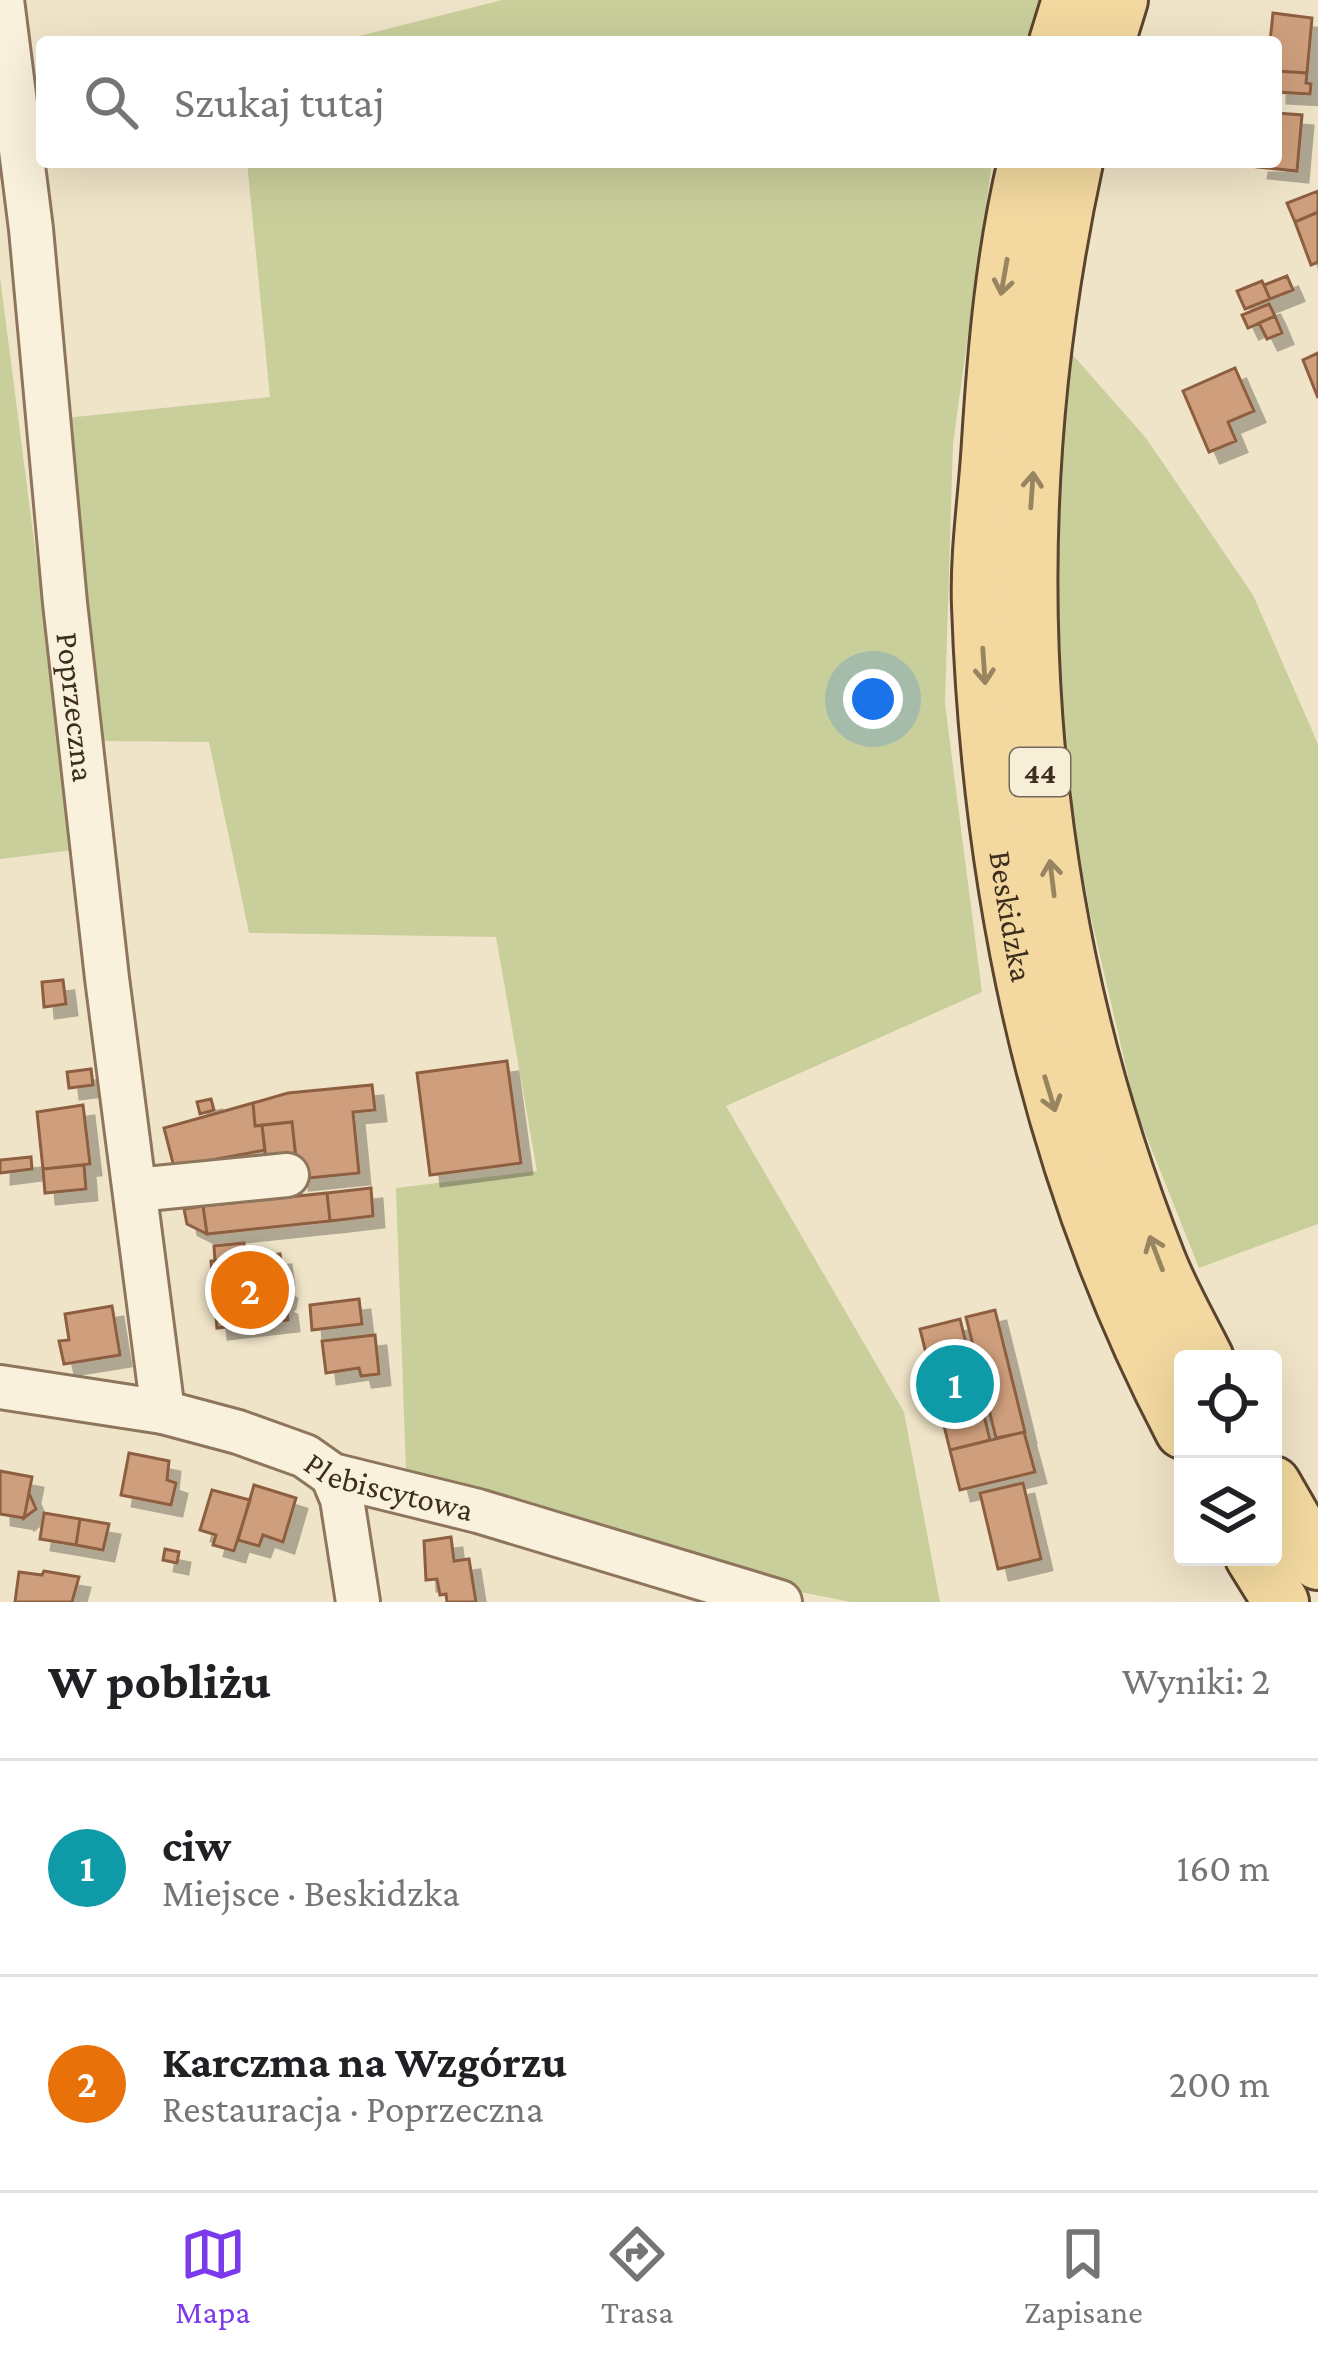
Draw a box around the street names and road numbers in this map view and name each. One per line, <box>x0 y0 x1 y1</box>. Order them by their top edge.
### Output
street label: Poprzeczna <box>50 630 103 784</box>
road number: 44 <box>1010 748 1070 796</box>
street label: Beskidzka <box>983 848 1042 985</box>
street label: Plebiscytowa <box>298 1443 477 1528</box>

